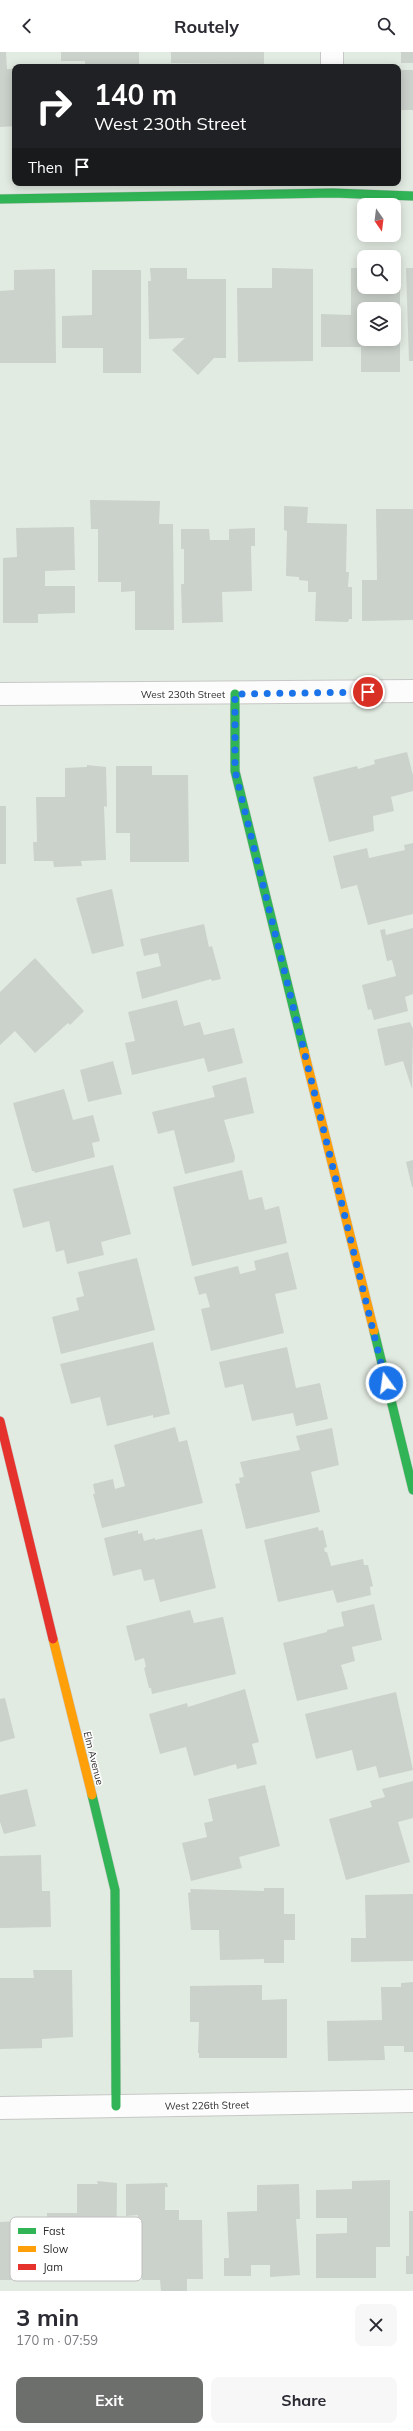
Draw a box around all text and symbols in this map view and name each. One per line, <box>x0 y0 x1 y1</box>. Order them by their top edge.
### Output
icon: back <box>16 15 38 37</box>
text: Routely <box>174 15 239 38</box>
icon: search <box>375 15 397 37</box>
text: 140 m <box>94 77 177 112</box>
icon: right <box>28 80 80 132</box>
text: West 230th Street <box>94 112 246 135</box>
icon: arrive <box>71 156 93 178</box>
text: Then <box>28 158 63 177</box>
north arrow <box>357 198 401 242</box>
map controls <box>357 198 401 346</box>
button: search <box>357 250 401 294</box>
button: layers <box>357 302 401 346</box>
pin <box>351 675 385 709</box>
icon: arrive <box>357 681 379 703</box>
street label: West 230th Street <box>141 688 226 701</box>
position arrow <box>365 1362 407 1404</box>
street label: Elm Avenue <box>81 1730 106 1786</box>
street label: West 226th Street <box>165 2098 250 2113</box>
legend <box>10 2217 142 2281</box>
text: Fast <box>43 2224 65 2238</box>
text: Slow <box>43 2242 69 2256</box>
text: Jam <box>43 2260 63 2274</box>
text: 3 min <box>16 2302 79 2332</box>
button: close <box>355 2304 397 2346</box>
text: 170 m · 07:59 <box>16 2332 98 2348</box>
button: Exit <box>16 2377 203 2423</box>
button: Share <box>211 2377 397 2423</box>

